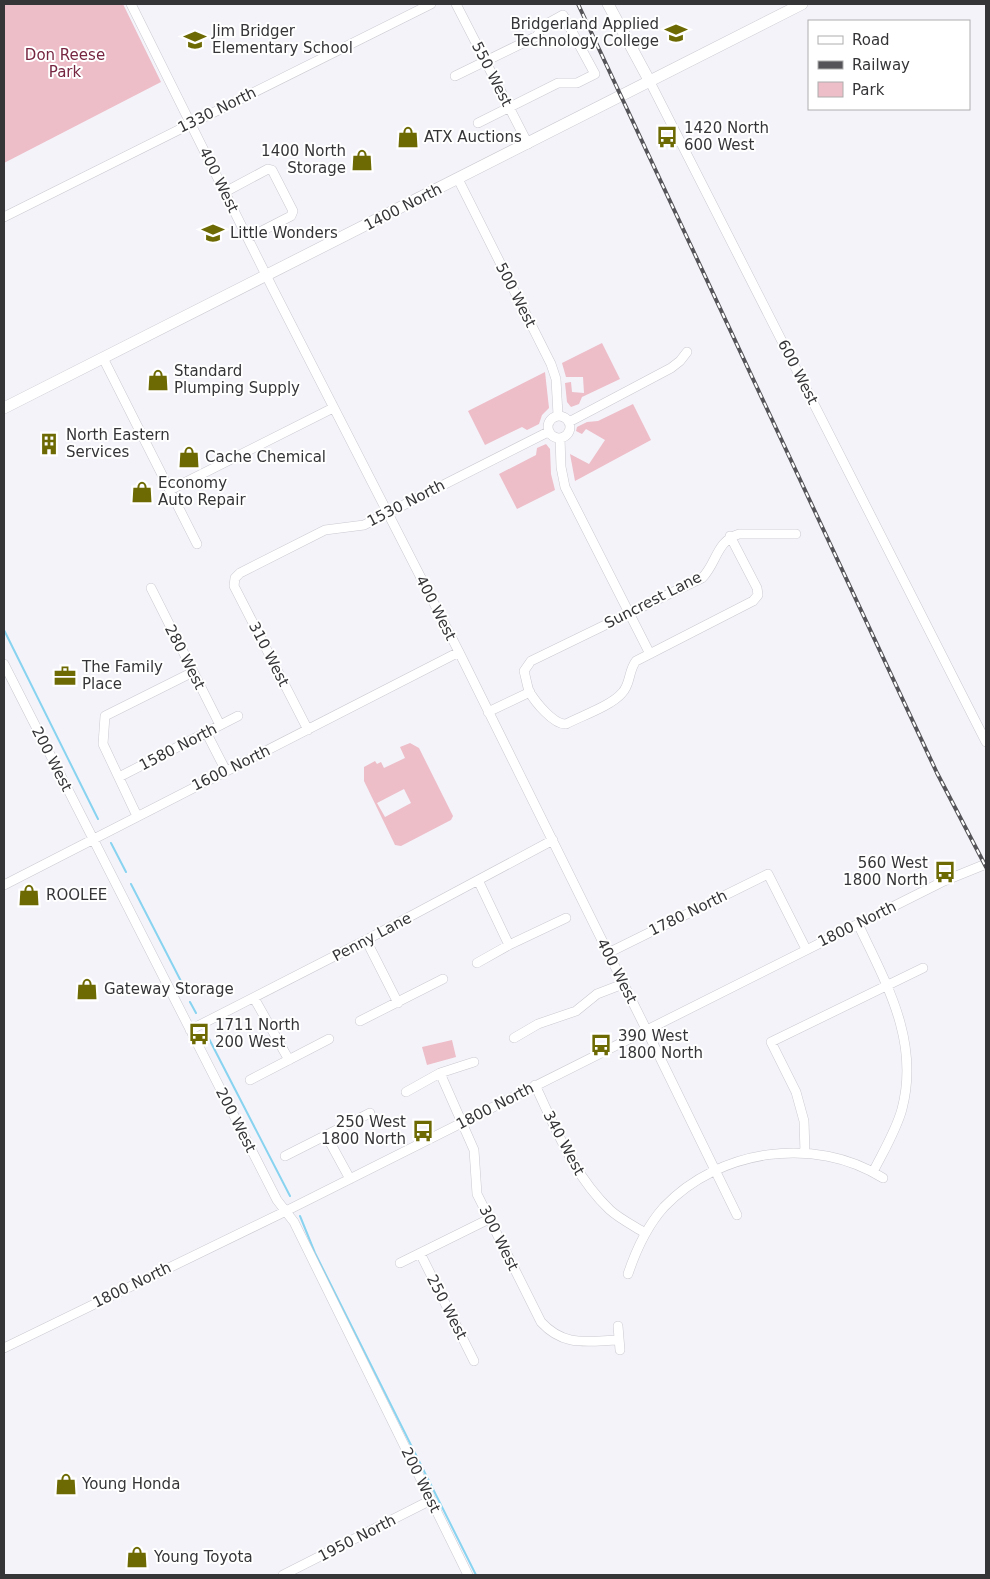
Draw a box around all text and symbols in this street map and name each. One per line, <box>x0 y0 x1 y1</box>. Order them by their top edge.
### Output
place label: Bridgerland Applied Technology College <box>510 15 659 50</box>
school or university icon: Bridgerland Applied Technology College <box>663 20 689 46</box>
legend <box>808 20 970 110</box>
place label: Jim Bridger Elementary School <box>211 22 353 57</box>
school or university icon: Jim Bridger Elementary School <box>182 27 208 53</box>
text: Road <box>852 31 890 49</box>
street label: 550 West <box>468 39 516 109</box>
park label: Don Reese Park <box>25 46 105 81</box>
text: Railway <box>852 56 910 74</box>
text: Park <box>852 81 885 99</box>
street label: 1330 North <box>175 83 259 137</box>
place label: 1420 North 600 West <box>684 119 769 154</box>
shop icon: ATX Auctions <box>395 124 421 150</box>
bus stop icon: 1420 North 600 West <box>654 124 680 150</box>
place label: ATX Auctions <box>424 128 522 146</box>
place label: 1400 North Storage <box>261 142 346 177</box>
street label: 400 West <box>196 144 243 216</box>
shop icon: 1400 North Storage <box>349 147 375 173</box>
street label: 1400 North <box>361 180 445 234</box>
school or university icon: Little Wonders <box>200 220 226 246</box>
place label: Little Wonders <box>230 224 338 242</box>
street label: 500 West <box>492 260 540 330</box>
street label: 600 West <box>774 337 822 407</box>
place label: Standard Plumping Supply <box>174 362 300 397</box>
shop icon: Standard Plumping Supply <box>145 367 171 393</box>
place label: North Eastern Services <box>66 426 170 461</box>
building icon: North Eastern Services <box>36 431 62 457</box>
shop icon: Cache Chemical <box>176 444 202 470</box>
place label: Cache Chemical <box>205 448 326 466</box>
place label: Economy Auto Repair <box>158 474 246 509</box>
street label: 1530 North <box>364 476 448 530</box>
shop icon: Economy Auto Repair <box>129 479 155 505</box>
street label: Suncrest Lane <box>601 568 705 632</box>
street label: 400 West <box>412 573 460 643</box>
street label: 310 West <box>245 619 293 689</box>
street label: 280 West <box>161 622 209 692</box>
place label: The Family Place <box>81 658 163 693</box>
office icon: The Family Place <box>52 663 78 689</box>
street label: 1580 North <box>136 720 220 774</box>
street label: 200 West <box>28 724 76 794</box>
street label: 1600 North <box>189 741 273 795</box>
place label: 560 West 1800 North <box>843 854 928 889</box>
bus stop icon: 560 West 1800 North <box>932 859 958 885</box>
shop icon: ROOLEE <box>16 882 42 908</box>
place label: ROOLEE <box>46 886 107 904</box>
street label: 1780 North <box>646 886 730 940</box>
street label: 1800 North <box>815 897 899 951</box>
street label: Penny Lane <box>330 909 414 965</box>
street label: 400 West <box>593 936 641 1006</box>
shop icon: Gateway Storage <box>74 976 100 1002</box>
place label: Gateway Storage <box>104 980 234 998</box>
place label: 1711 North 200 West <box>215 1016 300 1051</box>
bus stop icon: 1711 North 200 West <box>186 1021 212 1047</box>
place label: 390 West 1800 North <box>618 1027 703 1062</box>
bus stop icon: 390 West 1800 North <box>588 1032 614 1058</box>
street label: 1800 North <box>453 1079 537 1133</box>
street label: 200 West <box>212 1085 260 1155</box>
street label: 340 West <box>540 1108 588 1178</box>
place label: 250 West 1800 North <box>321 1113 406 1148</box>
bus stop icon: 250 West 1800 North <box>410 1118 436 1144</box>
street label: 300 West <box>476 1202 523 1274</box>
street label: 1800 North <box>90 1258 174 1312</box>
street label: 250 West <box>423 1272 471 1342</box>
street label: 200 West <box>398 1444 445 1516</box>
shop icon: Young Honda <box>53 1471 79 1497</box>
place label: Young Honda <box>81 1475 180 1493</box>
street label: 1950 North <box>315 1511 399 1565</box>
shop icon: Young Toyota <box>124 1544 150 1570</box>
place label: Young Toyota <box>153 1548 253 1566</box>

